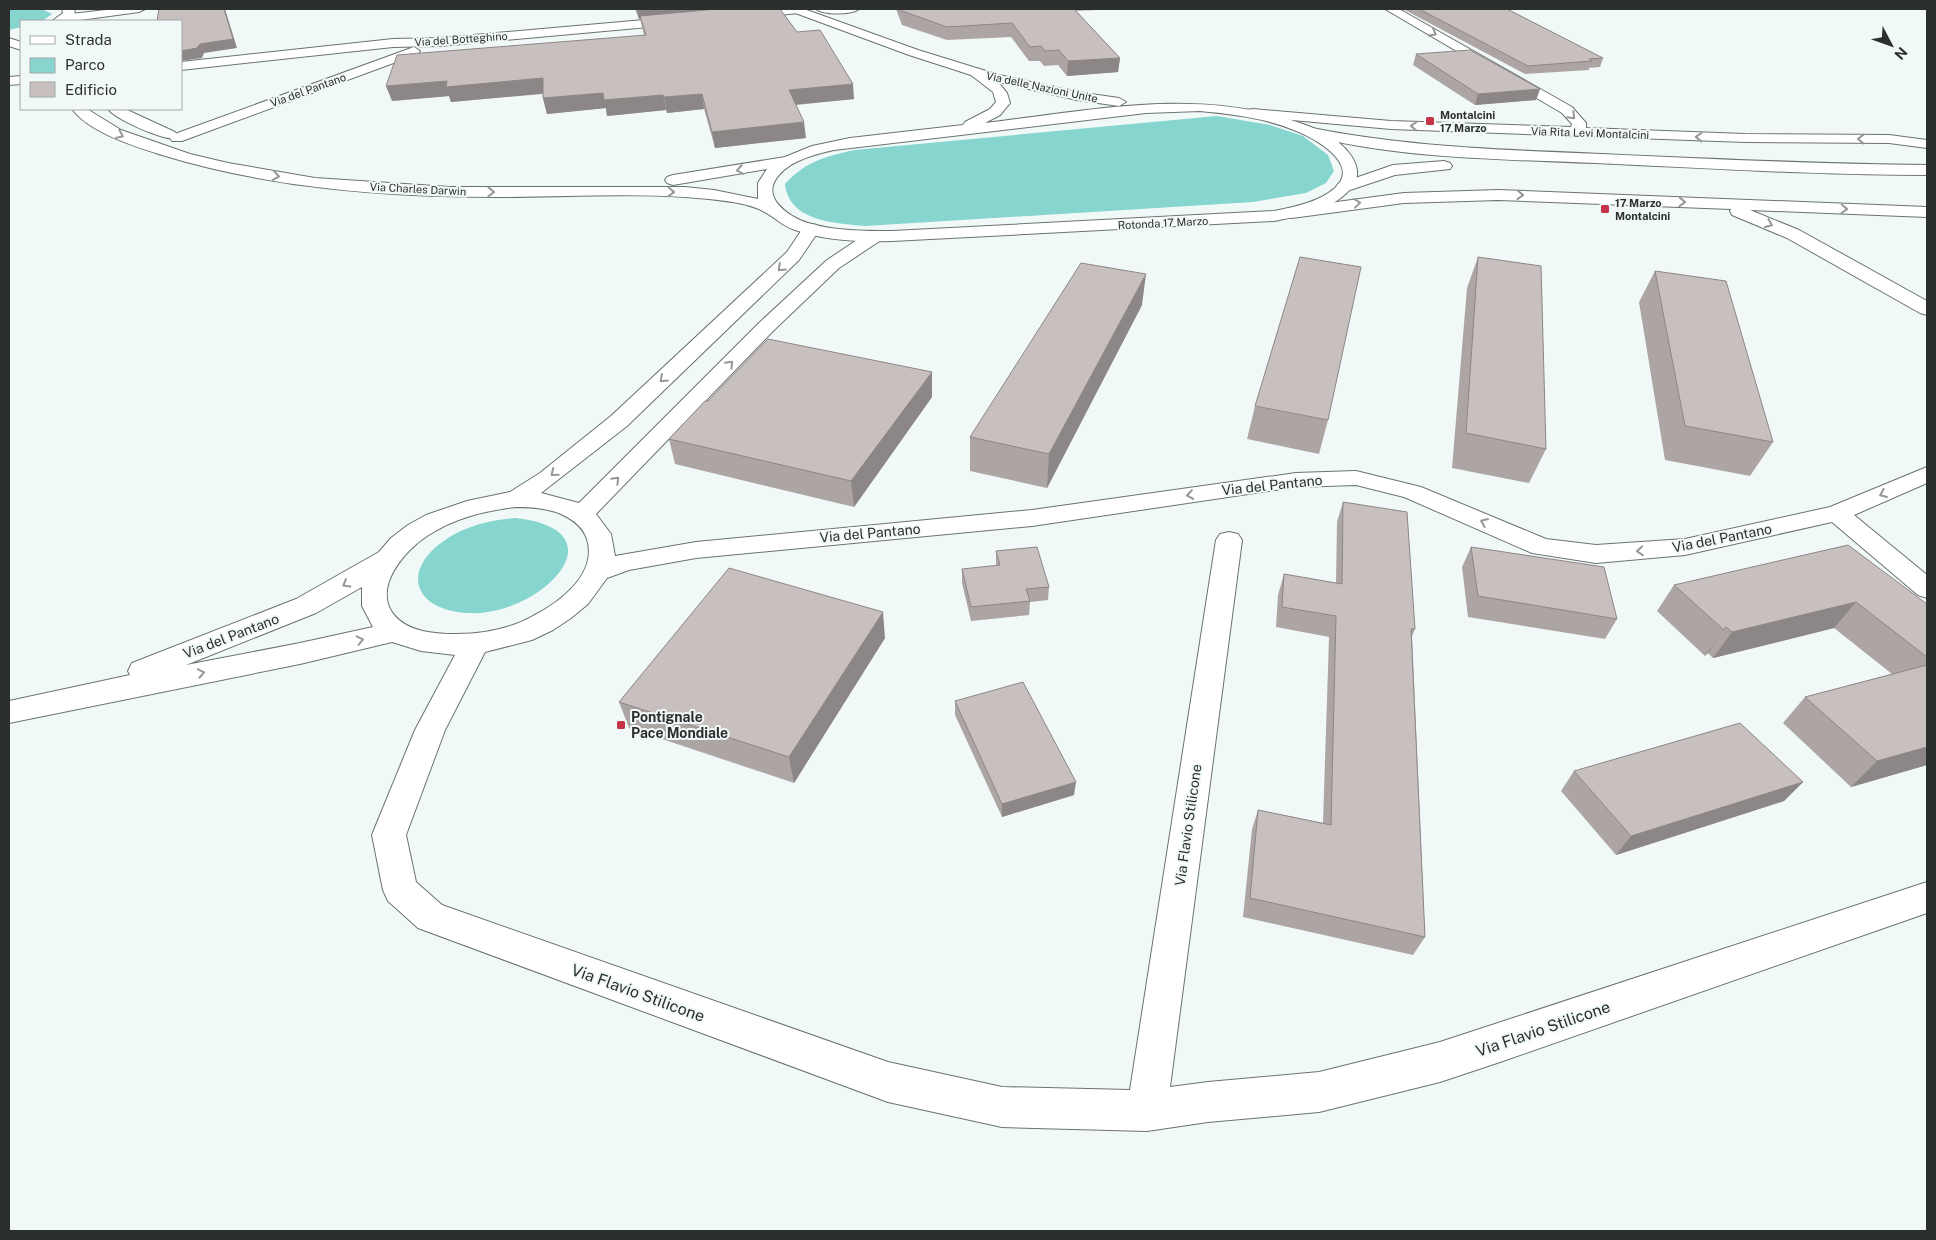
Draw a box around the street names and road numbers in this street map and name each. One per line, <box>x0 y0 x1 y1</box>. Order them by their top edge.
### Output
street label: Via del Botteghino <box>414 30 508 48</box>
street label: Via delle Nazioni Unite <box>985 69 1099 105</box>
street label: Via del Pantano <box>269 71 347 109</box>
street label: Via Rita Levi Montalcini <box>1531 125 1649 141</box>
street label: Via Charles Darwin <box>370 180 466 198</box>
street label: Rotonda 17 Marzo <box>1117 215 1209 231</box>
street label: Via del Pantano <box>1221 472 1323 498</box>
street label: Via del Pantano <box>1671 520 1773 556</box>
street label: Via del Pantano <box>819 521 921 545</box>
street label: Via del Pantano <box>181 610 281 662</box>
street label: Via Flavio Stilicone <box>1172 763 1204 887</box>
street label: Via Flavio Stilicone <box>569 960 707 1026</box>
street label: Via Flavio Stilicone <box>1473 997 1613 1061</box>

